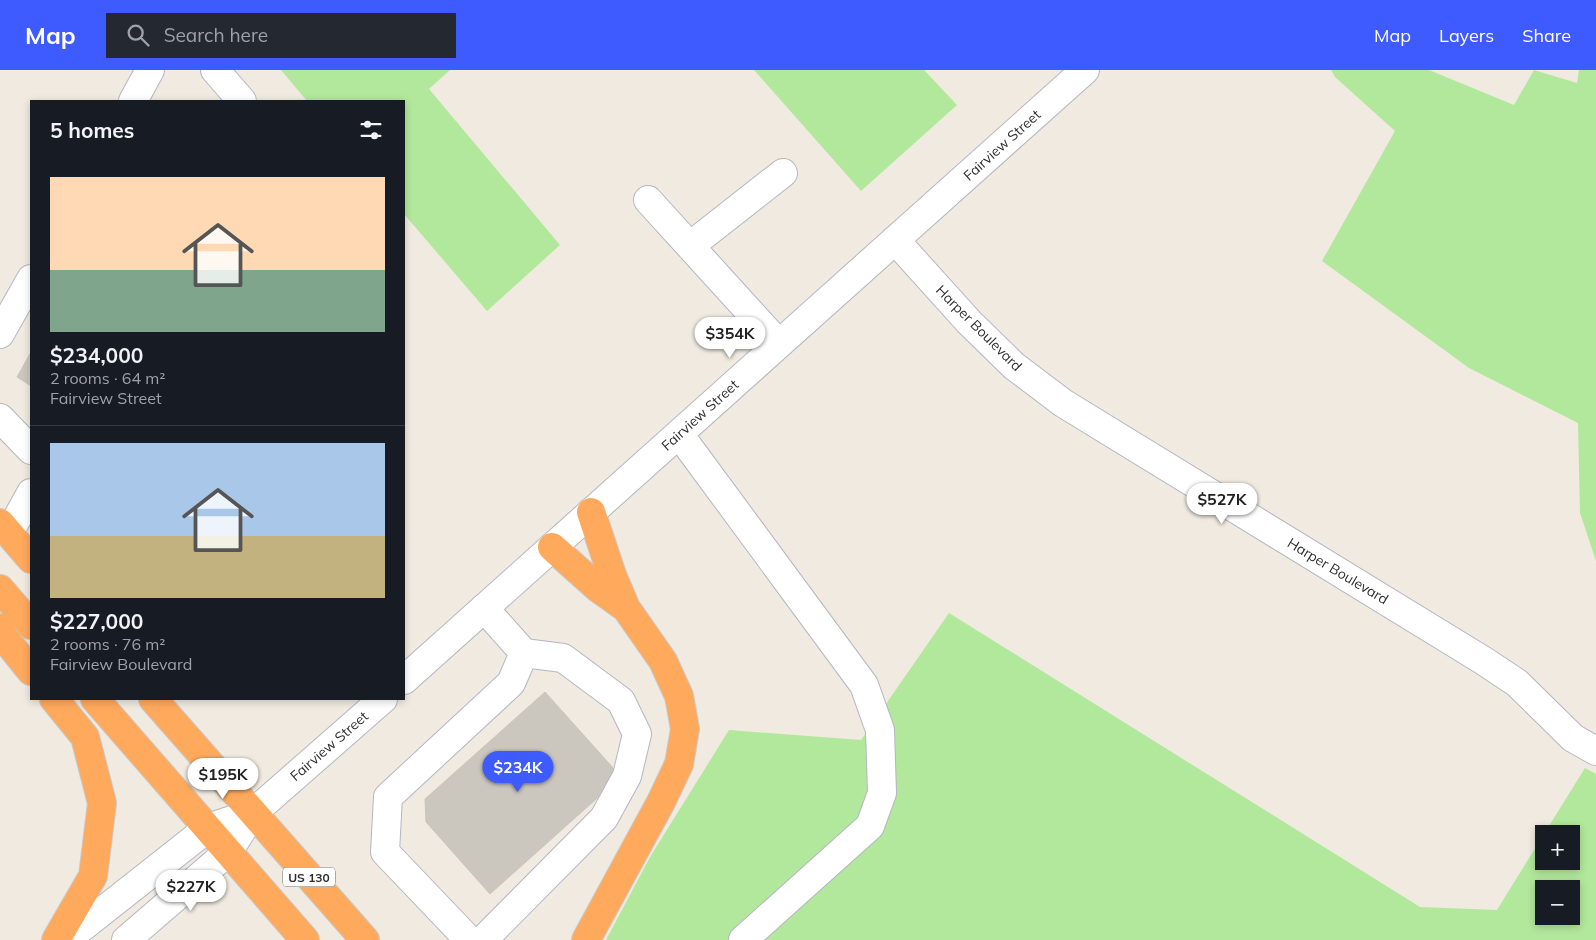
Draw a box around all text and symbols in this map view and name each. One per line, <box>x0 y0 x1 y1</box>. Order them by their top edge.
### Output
search box <box>106 13 456 58</box>
text: Map <box>25 20 76 50</box>
icon: search <box>124 21 152 49</box>
text: Search here <box>164 23 268 47</box>
text: Map <box>1374 24 1411 47</box>
text: Layers <box>1439 24 1494 47</box>
text: Share <box>1522 24 1571 47</box>
street label: Fairview Street <box>960 106 1044 184</box>
icon: filters <box>357 116 385 144</box>
text: 5 homes <box>50 117 134 143</box>
icon: home <box>173 210 263 300</box>
street label: Harper Boulevard <box>932 281 1026 375</box>
pin: $354K <box>695 316 765 359</box>
text: $354K <box>705 323 755 343</box>
text: $234,000 <box>50 342 143 368</box>
text: 2 rooms · 64 m² <box>50 368 165 388</box>
street label: Fairview Street <box>658 376 742 454</box>
text: Fairview Street <box>50 388 162 408</box>
icon: home <box>173 475 263 565</box>
pin: $527K <box>1187 482 1257 525</box>
text: $527K <box>1197 489 1247 509</box>
street label: Harper Boulevard <box>1284 534 1392 608</box>
text: $227,000 <box>50 608 143 634</box>
text: 2 rooms · 76 m² <box>50 634 165 654</box>
text: Fairview Boulevard <box>50 654 192 674</box>
street label: Fairview Street <box>286 707 372 785</box>
pin: $234K <box>483 750 553 793</box>
text: $234K <box>493 757 543 777</box>
pin: $195K <box>188 758 258 800</box>
text: $195K <box>198 764 248 784</box>
map controls <box>1535 825 1580 925</box>
button: + <box>1535 825 1580 870</box>
road number: US 130 <box>283 868 335 886</box>
pin: $227K <box>156 870 226 912</box>
text: $227K <box>166 876 216 896</box>
button: − <box>1535 880 1580 925</box>

